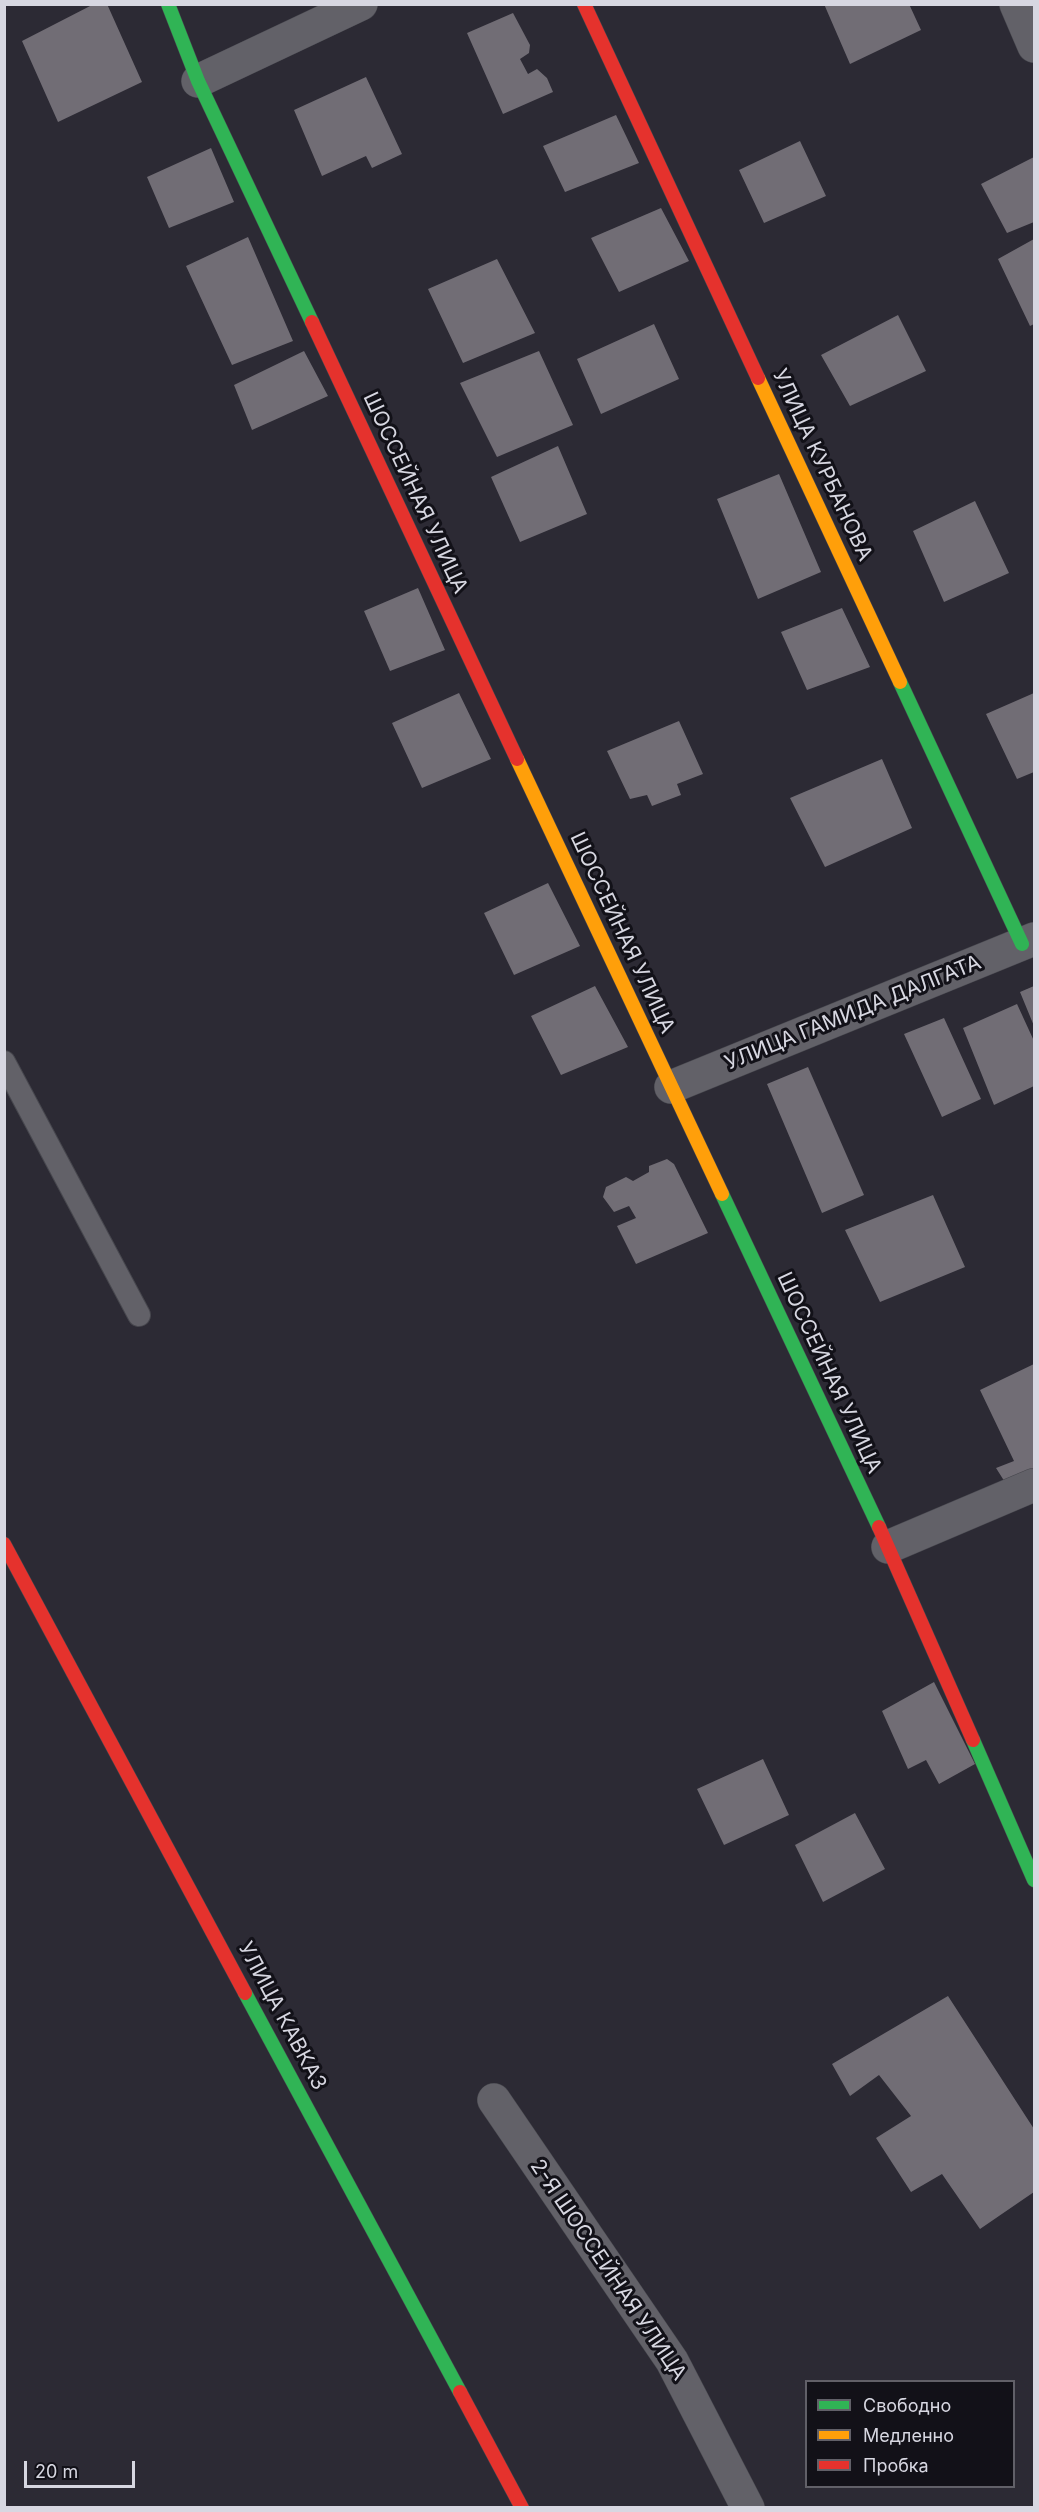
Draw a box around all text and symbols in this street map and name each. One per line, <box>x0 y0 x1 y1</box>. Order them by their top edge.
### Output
street label: УЛИЦА КУРБАНОВА <box>766 365 878 565</box>
street label: ШОССЕЙНАЯ УЛИЦА <box>357 388 473 598</box>
street label: ШОССЕЙНАЯ УЛИЦА <box>564 828 680 1038</box>
street label: УЛИЦА ГАМИДА ДАЛГАТА <box>721 950 985 1076</box>
street label: ШОССЕЙНАЯ УЛИЦА <box>771 1268 887 1478</box>
street label: УЛИЦА КАВКАЗ <box>232 1938 332 2094</box>
street label: 2-Я ШОССЕЙНАЯ УЛИЦА <box>525 2155 691 2385</box>
legend <box>805 2380 1015 2488</box>
text: Свободно <box>863 2395 951 2416</box>
text: Медленно <box>863 2425 954 2446</box>
scale bar <box>27 2449 138 2487</box>
text: Пробка <box>863 2455 929 2476</box>
text: 20 m <box>35 2461 78 2482</box>

